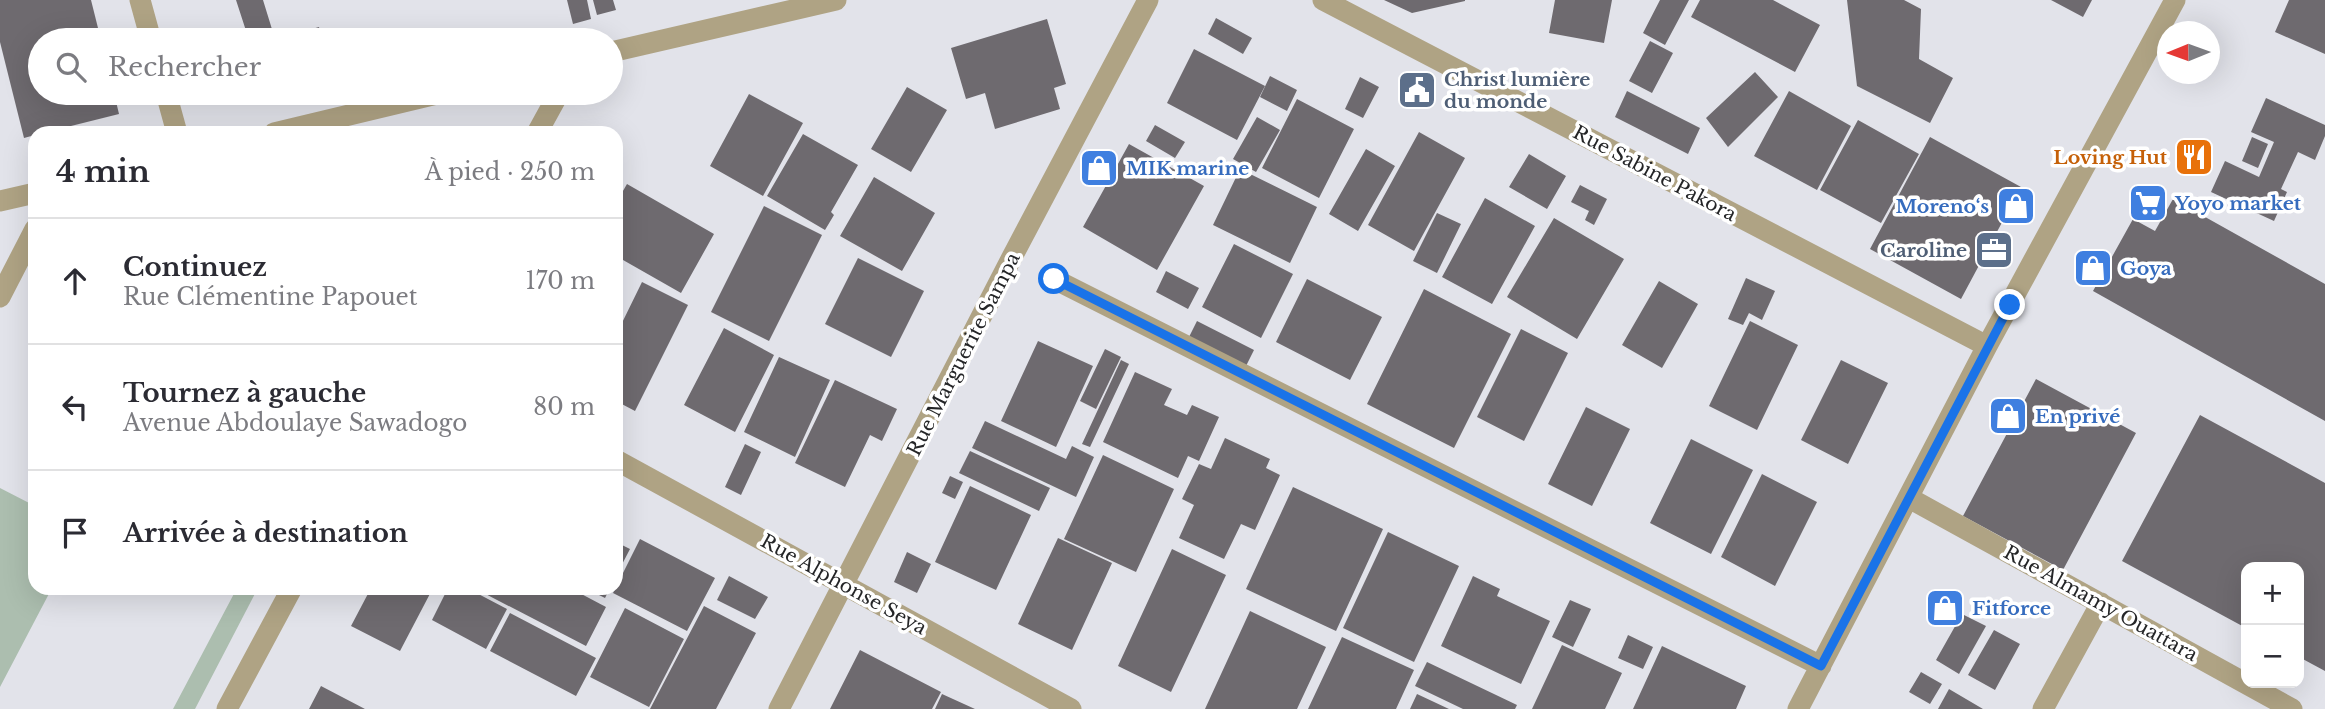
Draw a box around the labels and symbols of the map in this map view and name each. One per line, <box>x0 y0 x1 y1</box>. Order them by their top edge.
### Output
north arrow <box>2157 21 2220 84</box>
place label: Christ lumière du monde <box>1444 68 1590 113</box>
public building icon: Christ lumière du monde <box>1396 69 1438 111</box>
street label: Rue Sabine Pakora <box>1569 121 1741 226</box>
restaurant icon: Loving Hut <box>2173 136 2215 178</box>
place label: Loving Hut <box>2053 146 2168 169</box>
shop icon: MIK marine <box>1078 147 1120 189</box>
place label: MIK marine <box>1126 157 1249 180</box>
supermarket icon: Yoyo market <box>2127 182 2169 224</box>
shop icon: Moreno‘s <box>1995 185 2037 227</box>
place label: Yoyo market <box>2174 192 2302 215</box>
place label: Moreno‘s <box>1895 195 1989 218</box>
office icon: Caroline <box>1973 229 2015 271</box>
place label: Caroline <box>1880 239 1967 262</box>
shop icon: Goya <box>2072 247 2114 289</box>
street label: Rue Marguerite Sampa <box>902 248 1025 460</box>
place label: Goya <box>2120 257 2172 280</box>
route start <box>1038 263 1069 294</box>
route end <box>1994 289 2025 320</box>
shop icon: En privé <box>1987 395 2029 437</box>
place label: En privé <box>2035 405 2120 428</box>
street label: Rue Alphonse Seya <box>757 529 931 640</box>
street label: Rue Almamy Ouattara <box>2000 541 2202 667</box>
shop icon: Fitforce <box>1924 587 1966 629</box>
place label: Fitforce <box>1972 597 2051 620</box>

